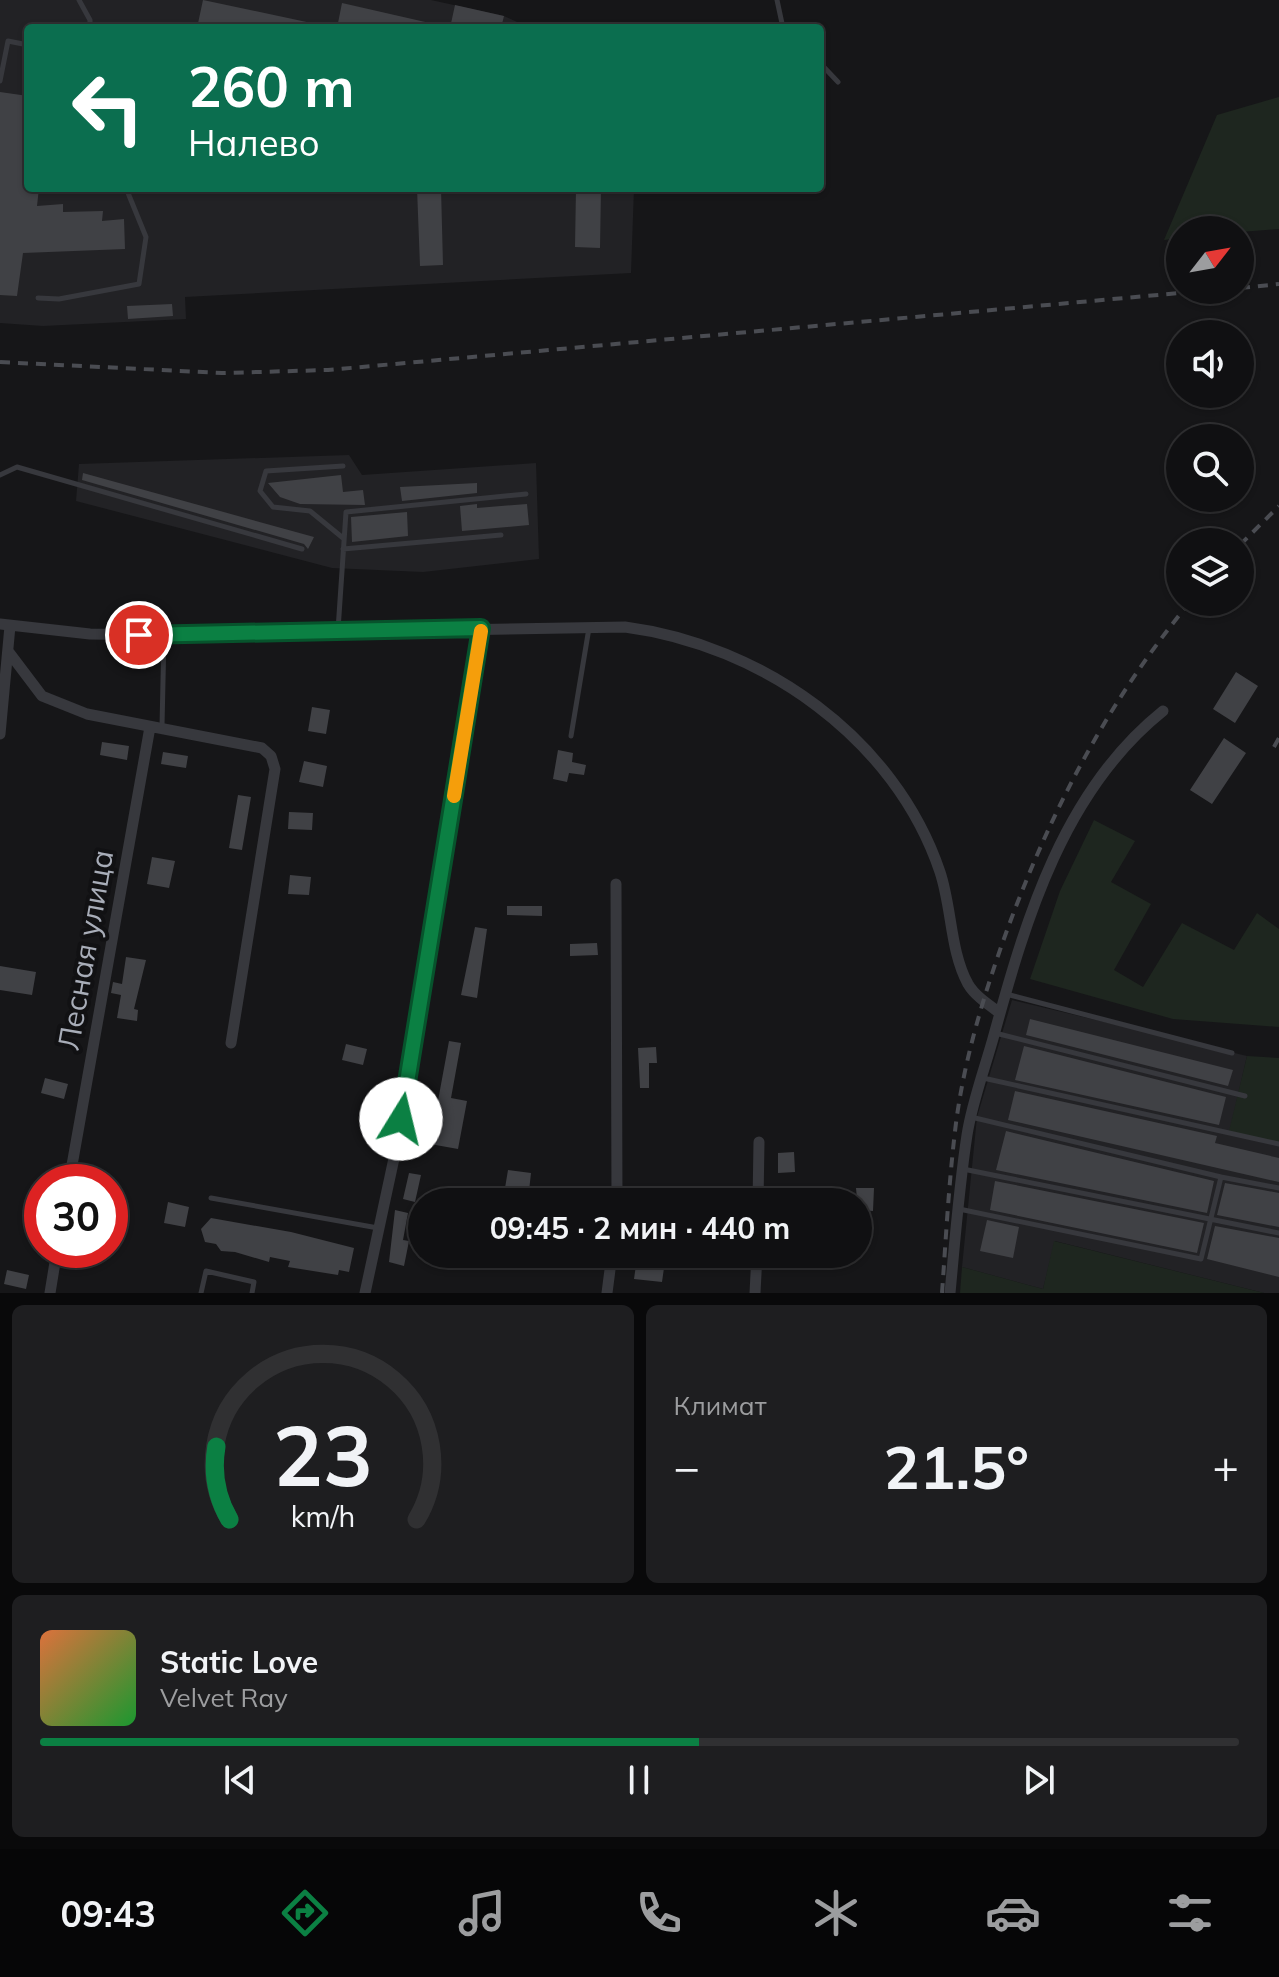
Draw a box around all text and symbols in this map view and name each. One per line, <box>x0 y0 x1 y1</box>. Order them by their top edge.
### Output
text: 260 m <box>188 51 355 121</box>
icon: left <box>56 56 160 160</box>
text: Налево <box>188 120 320 165</box>
north arrow <box>1166 216 1254 304</box>
map controls <box>1166 216 1254 616</box>
button: sound <box>1166 320 1254 408</box>
button: search <box>1166 424 1254 512</box>
button: layers <box>1166 528 1254 616</box>
pin <box>105 601 173 669</box>
icon: arrive <box>117 613 161 657</box>
street label: Лесная улица <box>49 847 121 1053</box>
position arrow <box>359 1077 443 1161</box>
speed limit sign: 30 <box>24 1164 128 1268</box>
text: 09:45 · 2 мин · 440 m <box>490 1209 790 1247</box>
text: Климат <box>674 1389 767 1422</box>
text: 23 <box>273 1402 373 1507</box>
text: 21.5° <box>883 1429 1029 1504</box>
text: − <box>674 1439 700 1494</box>
text: + <box>1213 1439 1239 1494</box>
text: km/h <box>290 1498 355 1534</box>
text: Static Love <box>160 1643 318 1681</box>
text: Velvet Ray <box>160 1681 288 1714</box>
icon: previous <box>218 1758 262 1802</box>
icon: pause <box>617 1758 661 1802</box>
icon: next <box>1017 1758 1061 1802</box>
icon: directions <box>277 1885 333 1941</box>
icon: music <box>454 1885 510 1941</box>
icon: phone <box>631 1885 687 1941</box>
icon: climate <box>808 1885 864 1941</box>
icon: car <box>985 1885 1041 1941</box>
icon: filters <box>1162 1885 1218 1941</box>
text: 09:43 <box>61 1891 156 1936</box>

